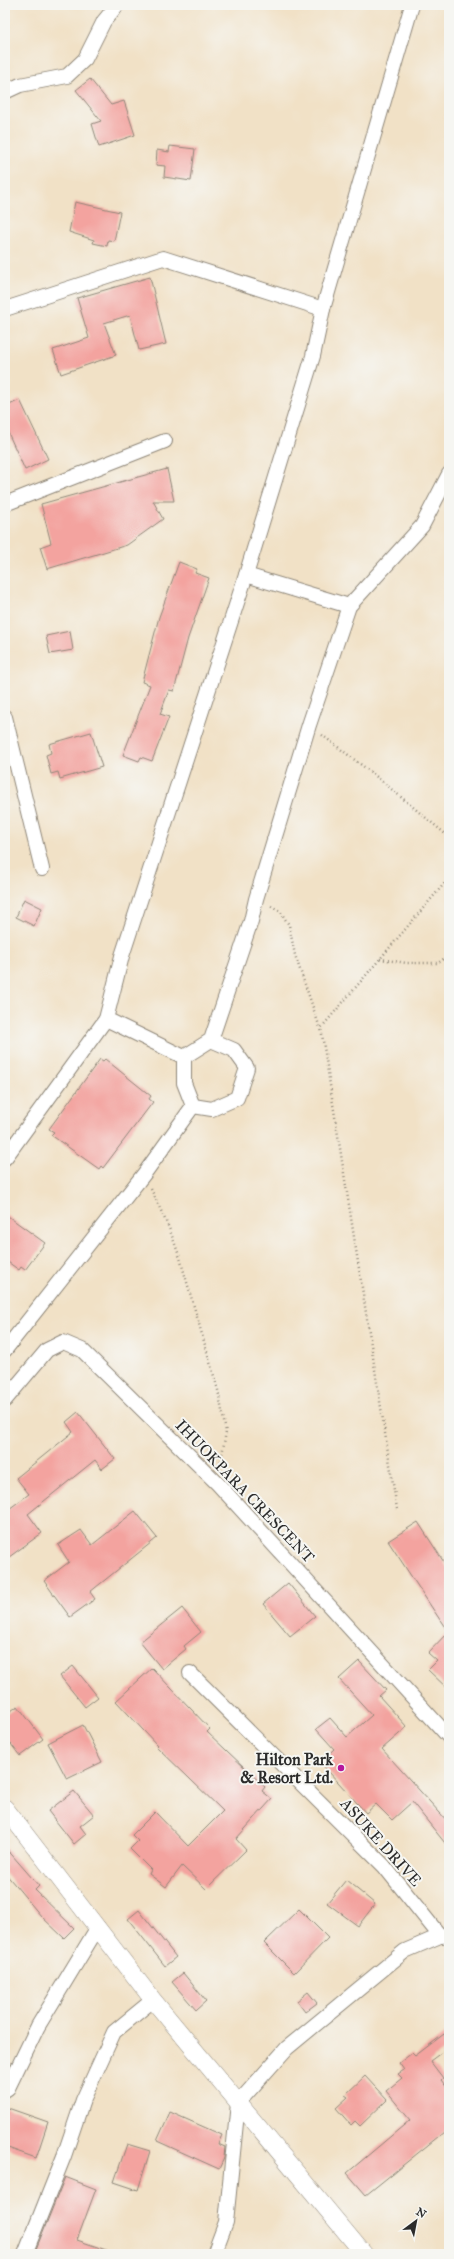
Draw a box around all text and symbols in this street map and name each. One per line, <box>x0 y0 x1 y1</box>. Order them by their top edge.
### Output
street label: IHUOKPARA CRESCENT <box>172 1416 318 1566</box>
place label: Hilton Park & Resort Ltd. <box>240 1750 334 1787</box>
marker: Hilton Park & Resort Ltd. <box>336 1763 346 1773</box>
street label: ASUKE DRIVE <box>336 1793 426 1890</box>
north arrow <box>396 2201 436 2241</box>
text: N <box>414 2205 429 2221</box>

